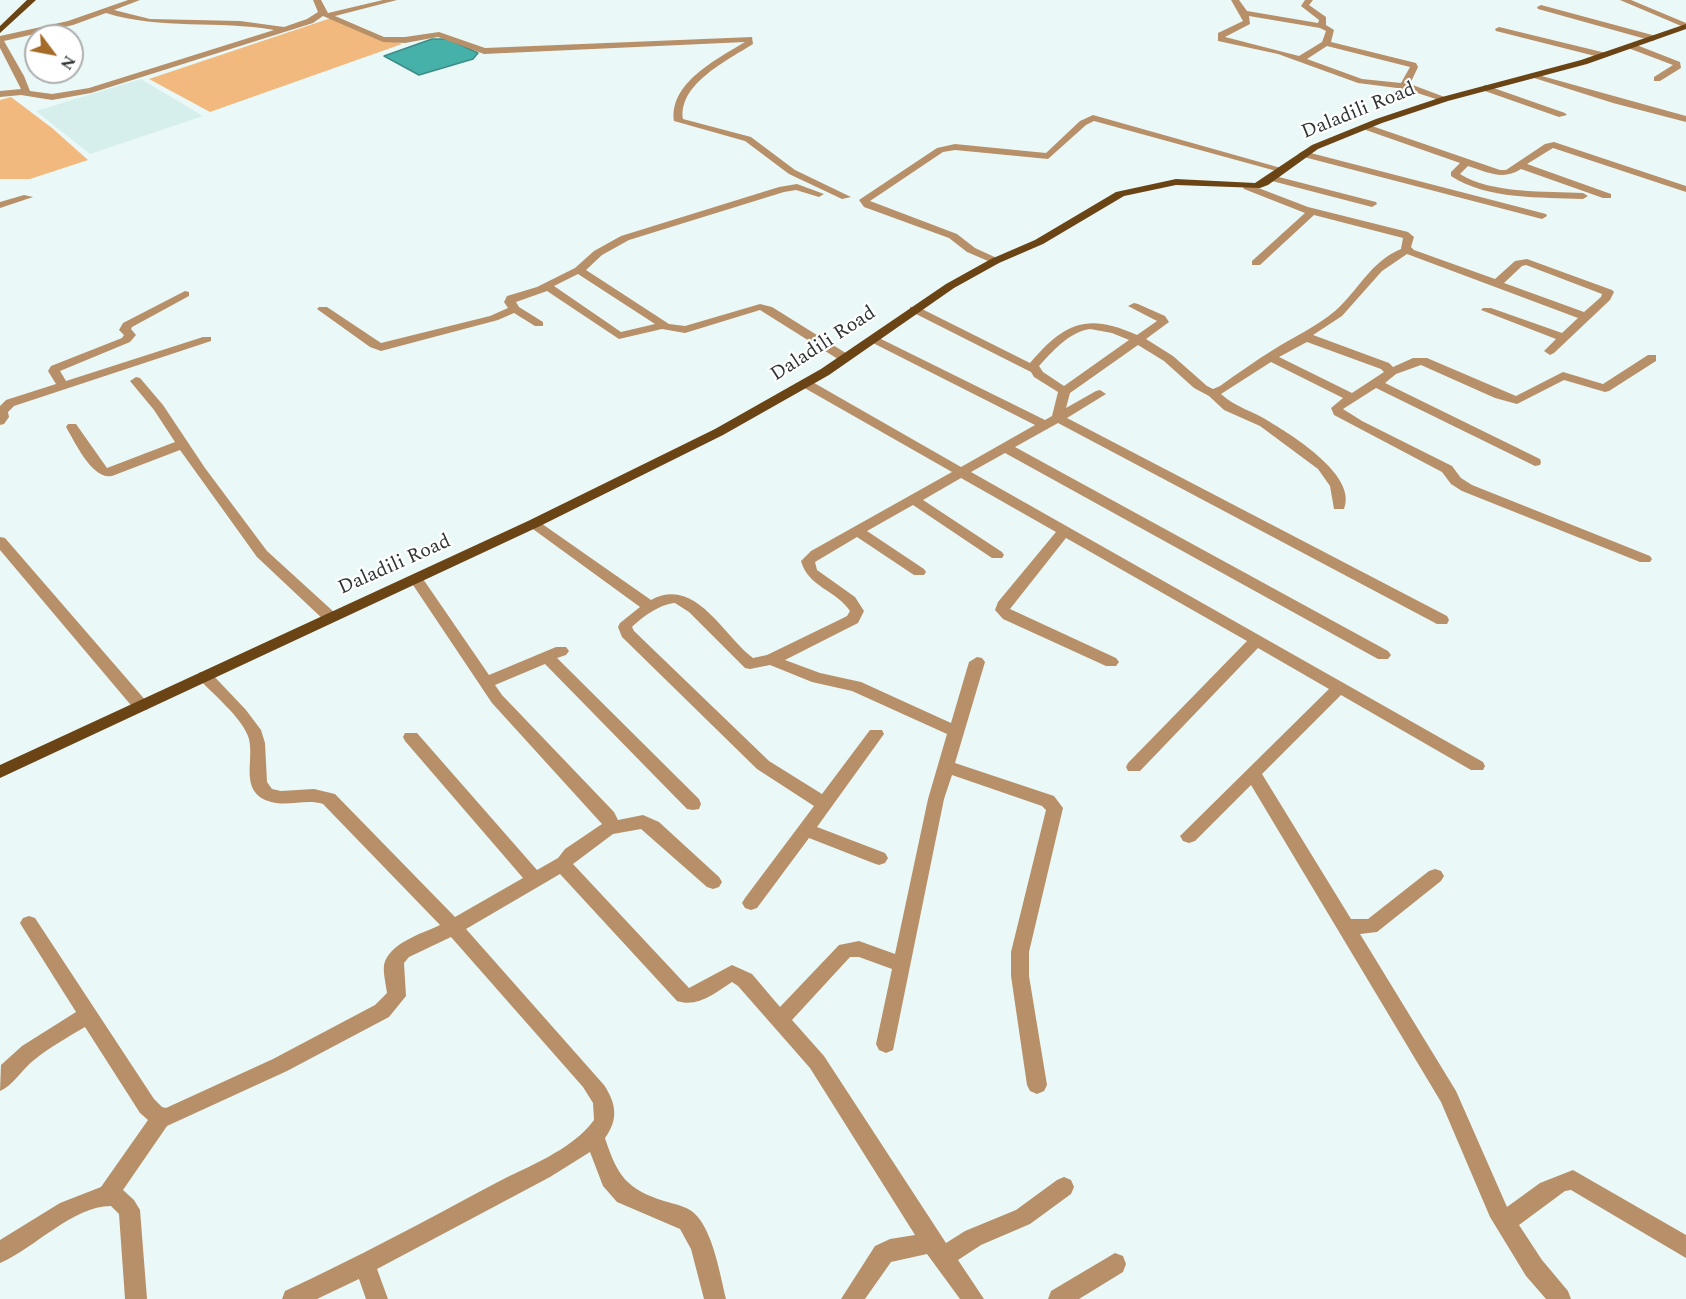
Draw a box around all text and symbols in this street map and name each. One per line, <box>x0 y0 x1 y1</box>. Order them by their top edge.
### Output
north arrow <box>24 24 84 84</box>
text: N <box>54 51 81 74</box>
street label: Daladili Road <box>1299 78 1419 146</box>
street label: Daladili Road <box>767 302 881 388</box>
street label: Daladili Road <box>335 531 455 601</box>

